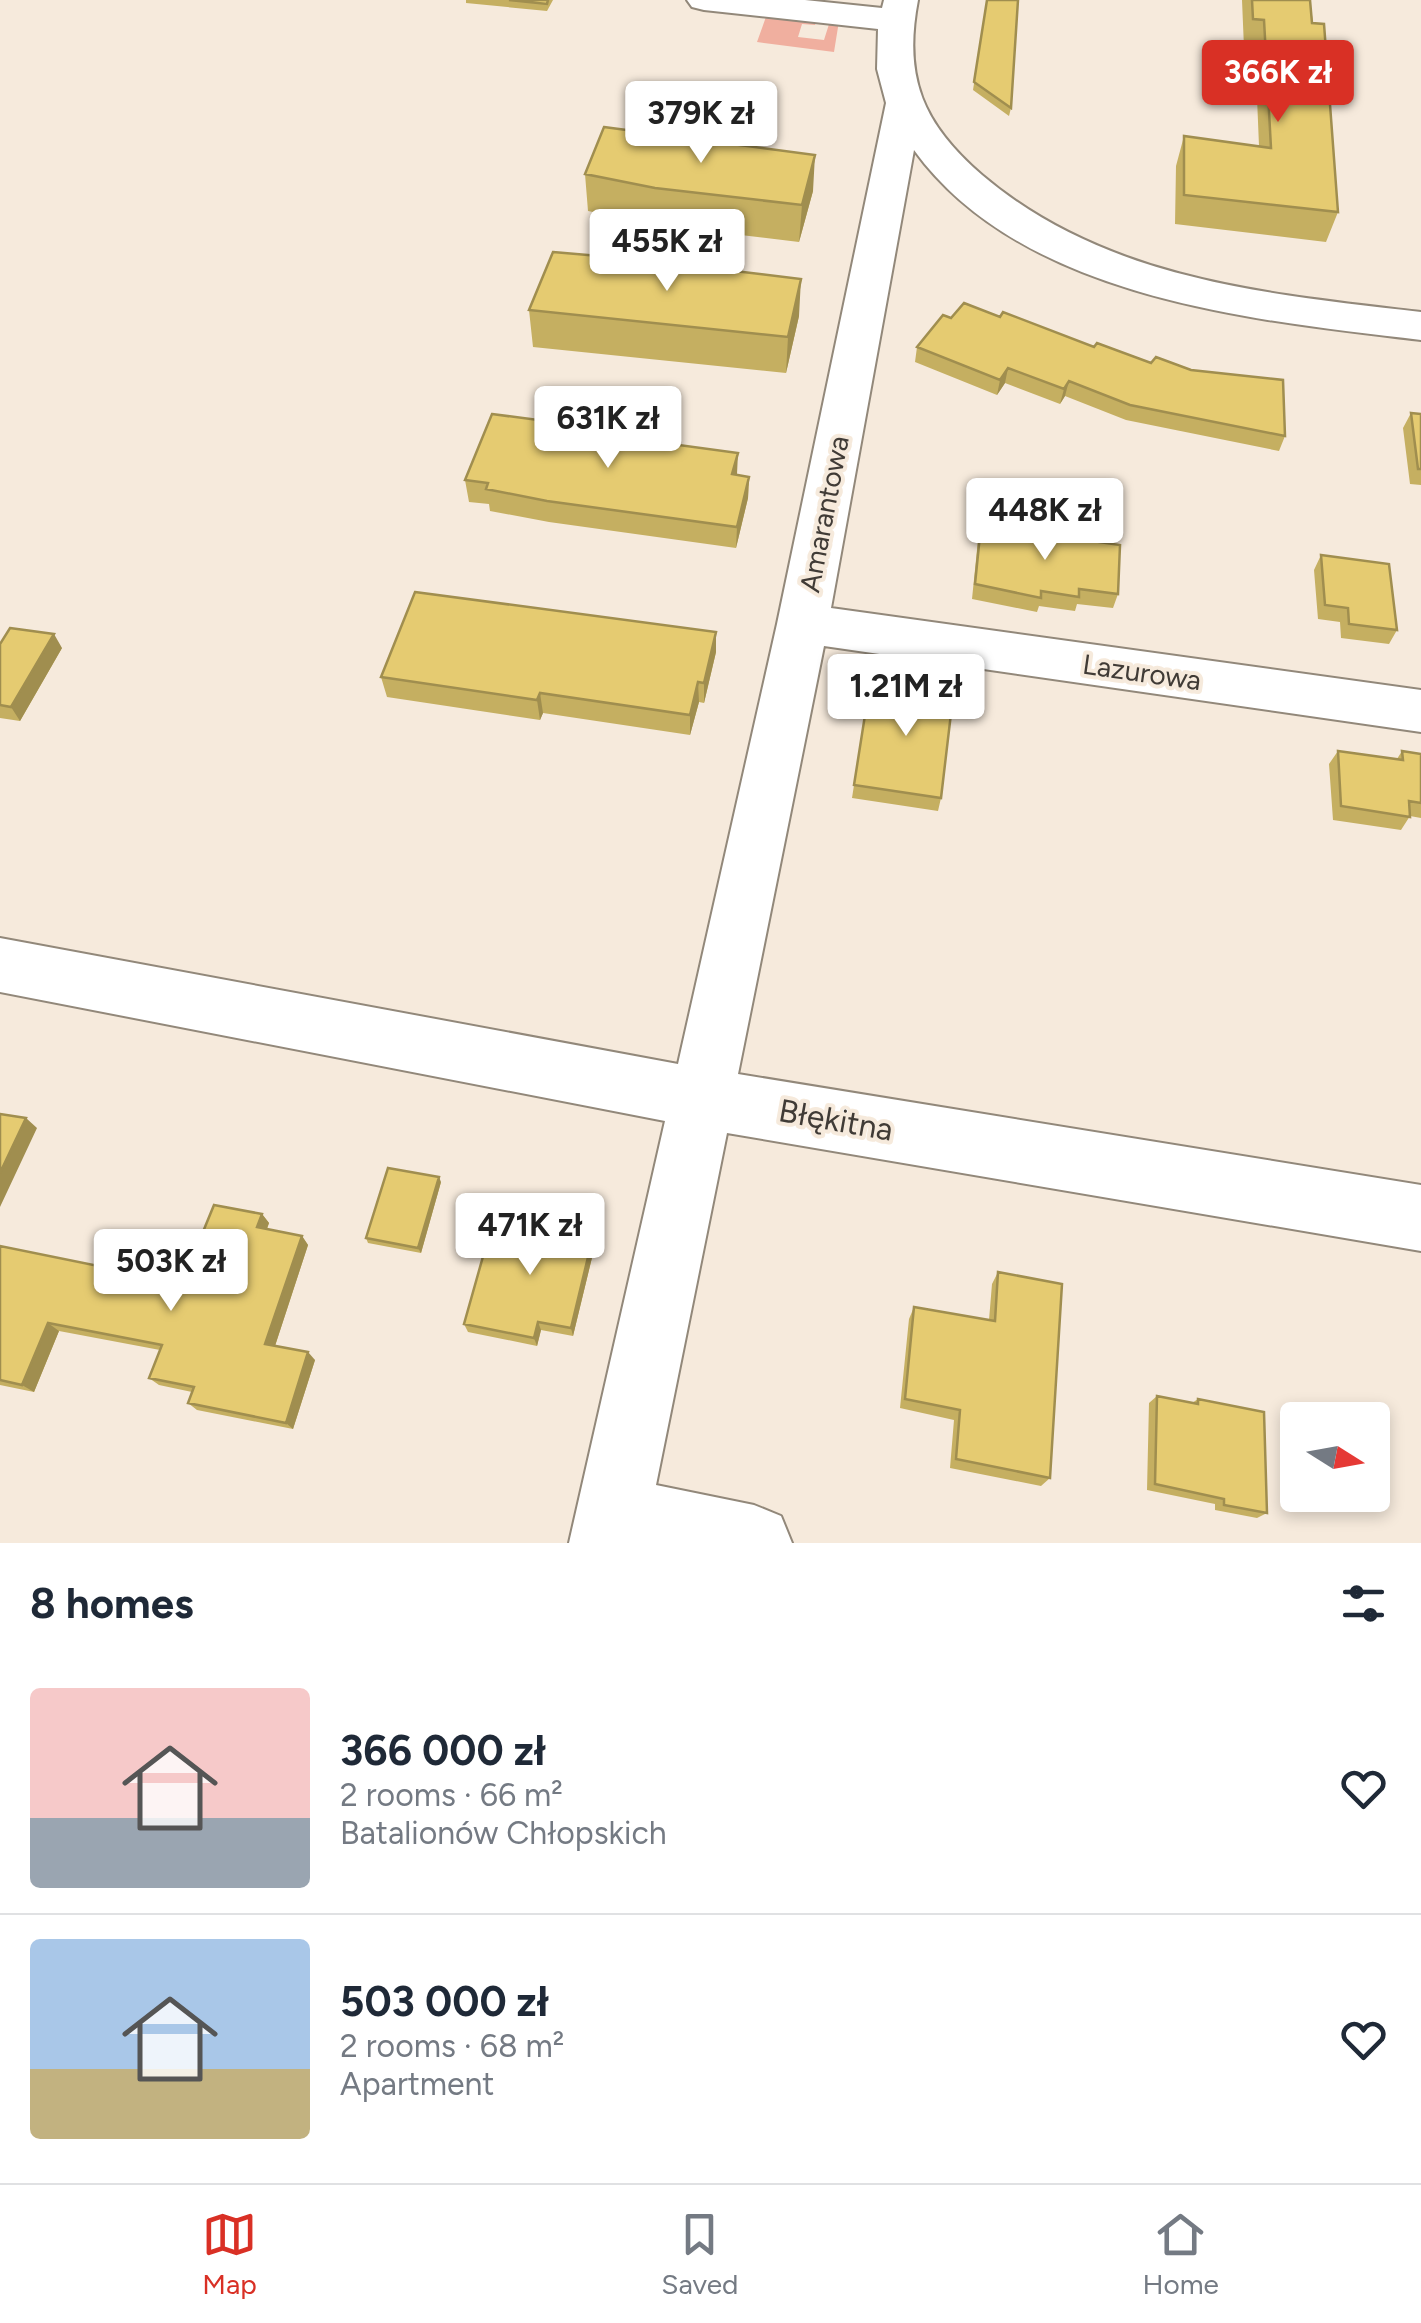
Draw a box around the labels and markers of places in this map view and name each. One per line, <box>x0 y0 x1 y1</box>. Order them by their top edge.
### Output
pin: 366K zł <box>1186 40 1370 125</box>
pin: 379K zł <box>609 81 793 166</box>
pin: 455K zł <box>575 209 759 294</box>
pin: 631K zł <box>516 386 700 471</box>
pin: 448K zł <box>953 478 1137 563</box>
pin: 1.21M zł <box>803 654 1009 739</box>
pin: 471K zł <box>438 1193 622 1278</box>
pin: 503K zł <box>79 1229 263 1314</box>

